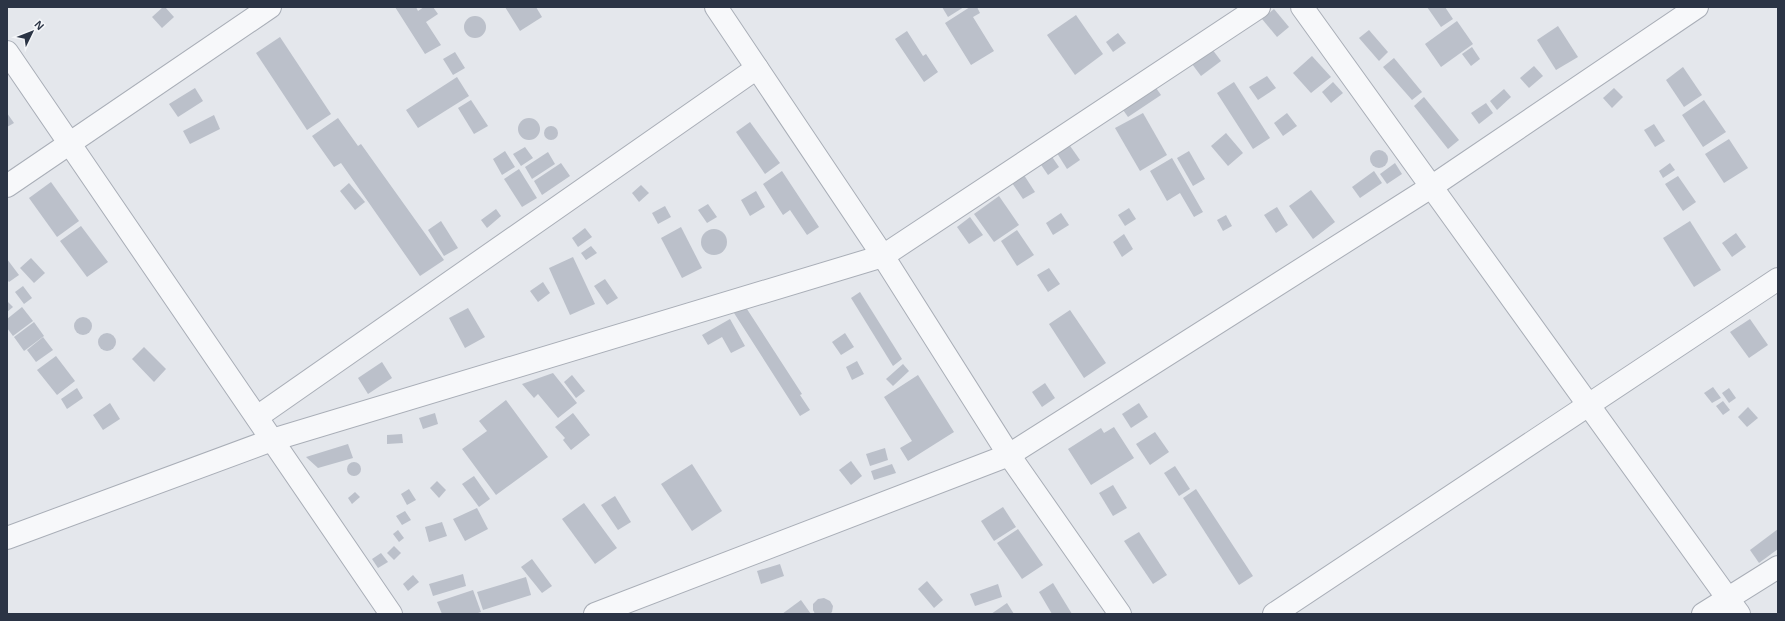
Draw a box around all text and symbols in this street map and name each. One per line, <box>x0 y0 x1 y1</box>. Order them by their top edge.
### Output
north arrow <box>12 12 52 52</box>
text: N <box>32 18 46 32</box>

